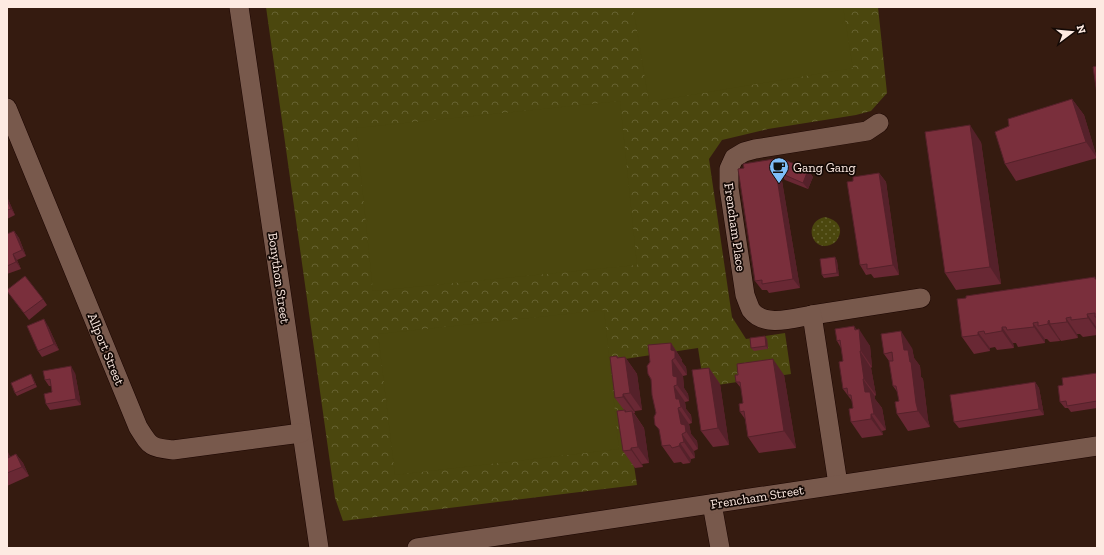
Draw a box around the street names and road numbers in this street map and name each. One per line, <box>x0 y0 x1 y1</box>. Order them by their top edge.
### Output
street label: Frencham Place <box>721 182 749 272</box>
street label: Bonython Street <box>265 232 293 325</box>
street label: Allport Street <box>85 311 127 388</box>
street label: Frencham Street <box>709 482 805 512</box>

